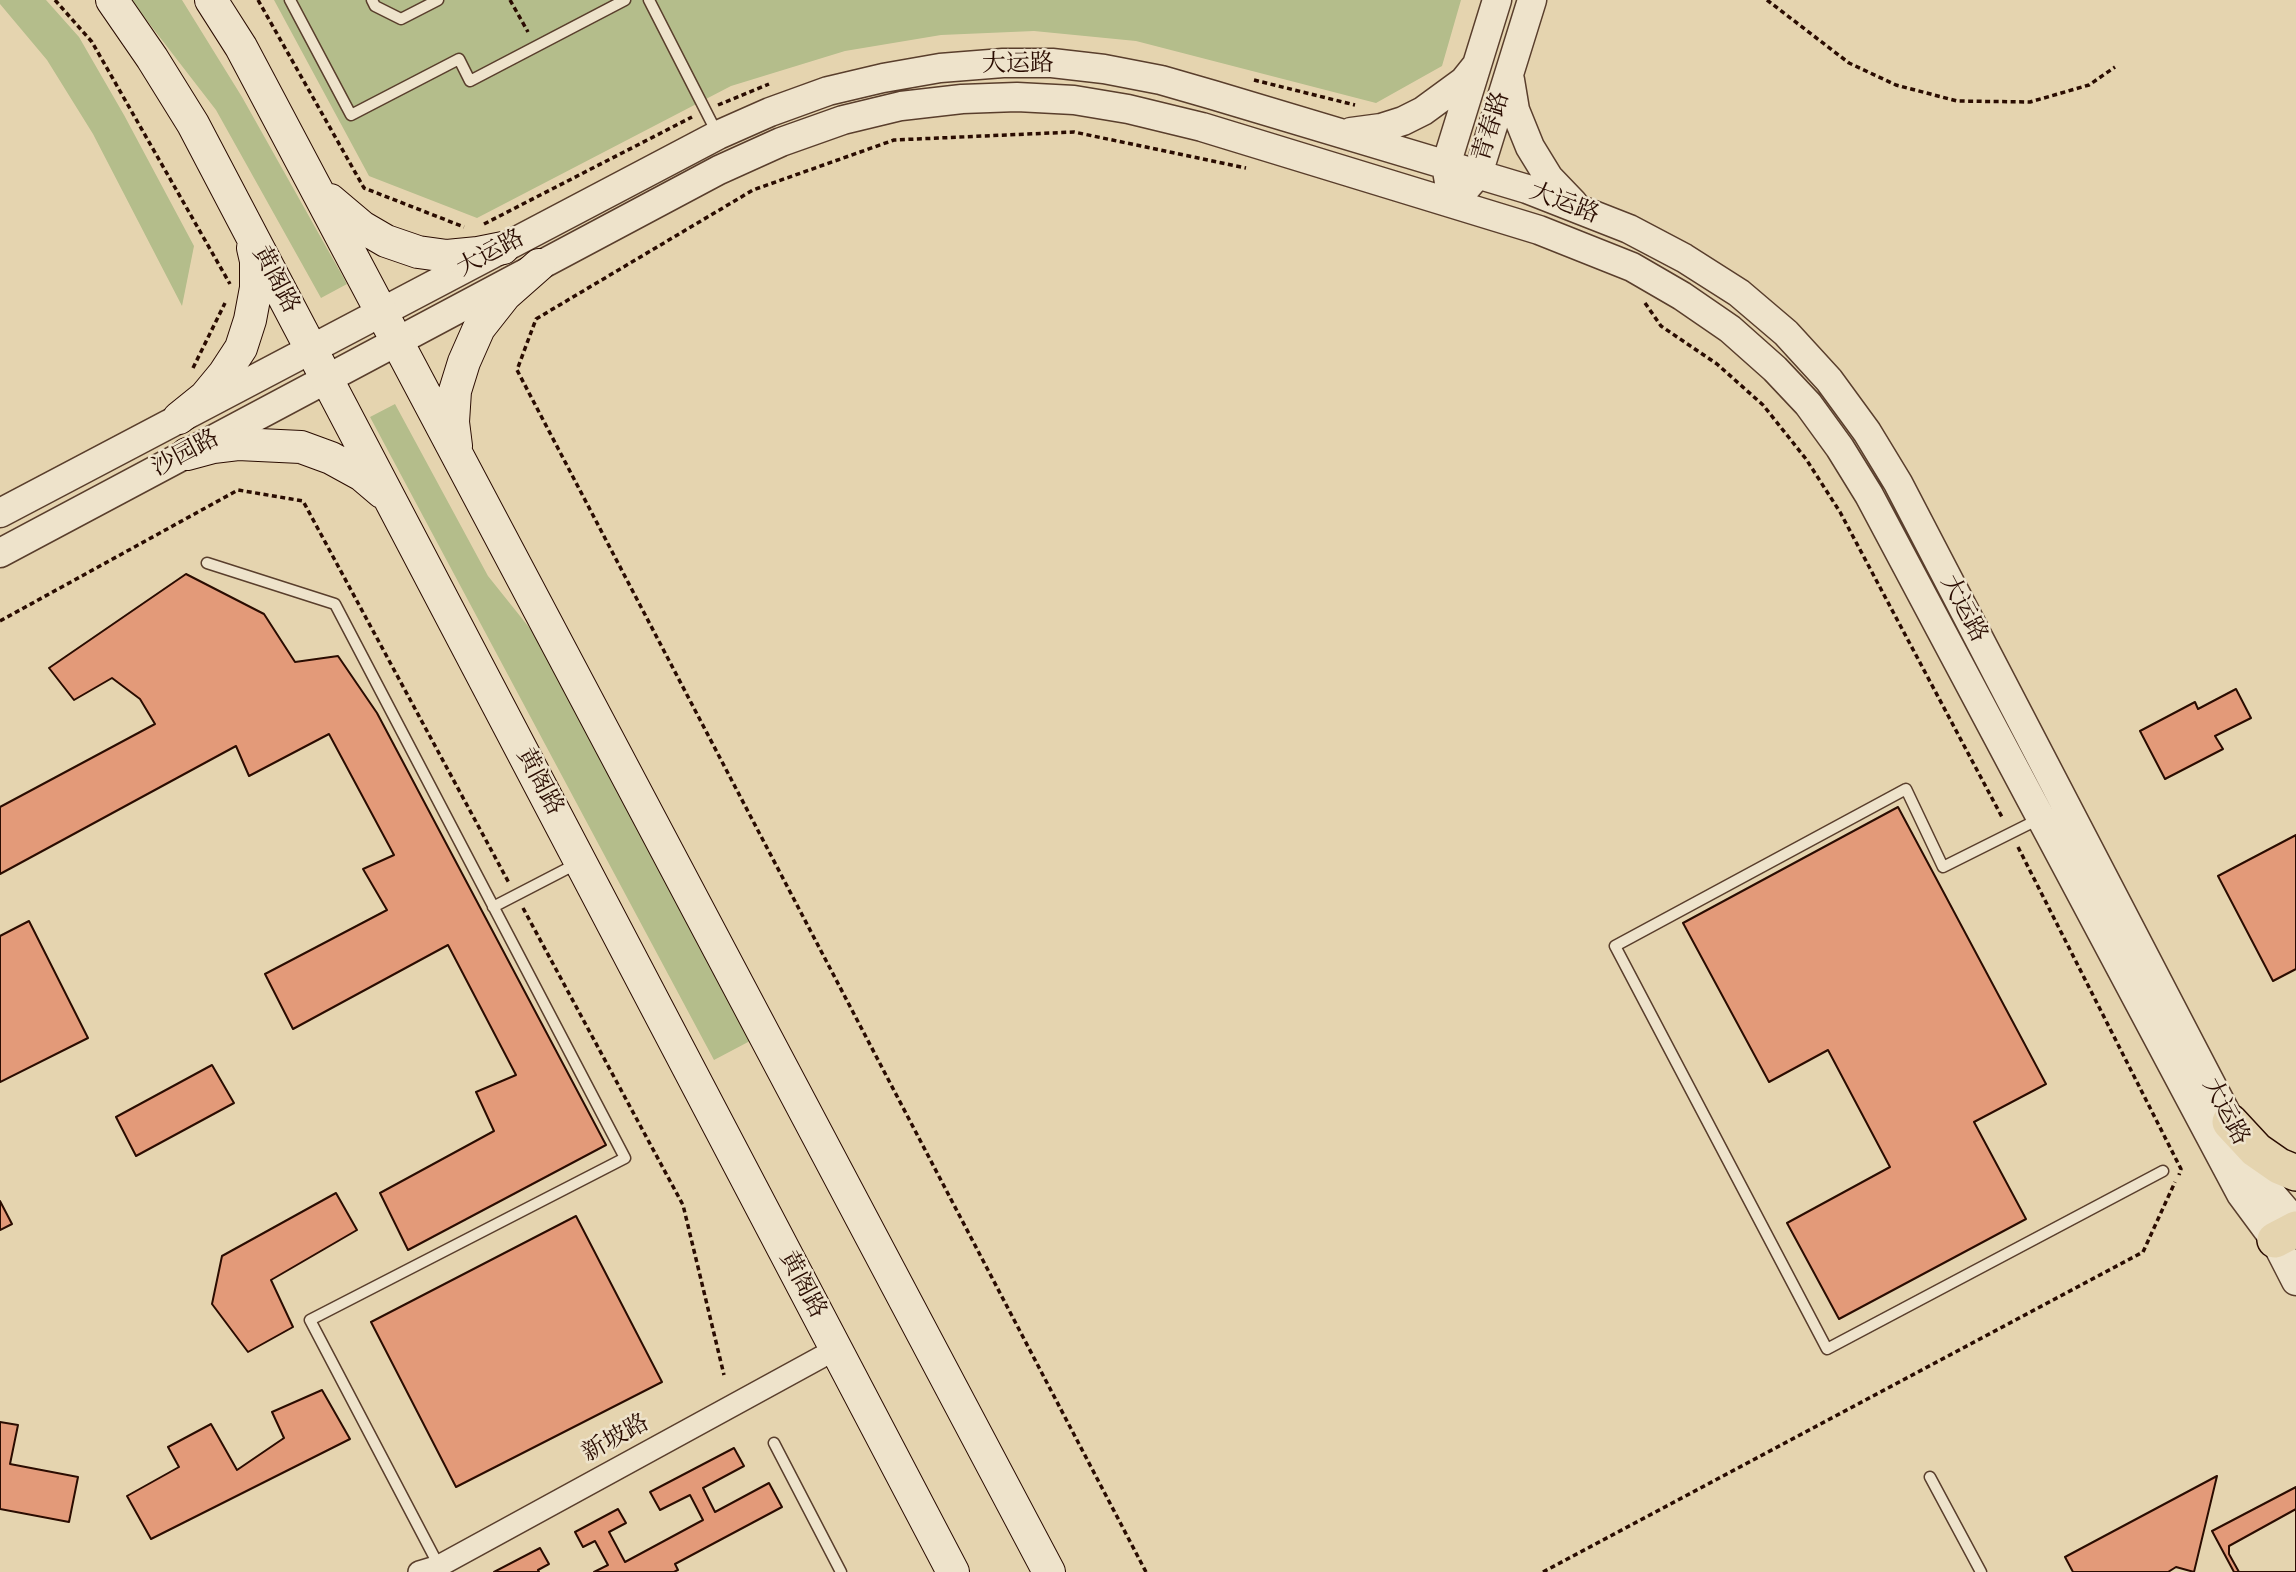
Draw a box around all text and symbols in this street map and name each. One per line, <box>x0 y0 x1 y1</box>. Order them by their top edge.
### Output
street label: 大运路 <box>982 50 1054 80</box>
street label: 青春路 <box>1468 88 1516 166</box>
street label: 大运路 <box>1525 178 1603 230</box>
street label: 大运路 <box>452 224 530 284</box>
street label: 黄阁路 <box>245 241 305 319</box>
street label: 沙园路 <box>147 424 225 484</box>
street label: 大运路 <box>1933 570 1993 648</box>
street label: 黄阁路 <box>509 743 569 821</box>
street label: 大运路 <box>2195 1073 2255 1151</box>
street label: 黄阁路 <box>772 1246 832 1324</box>
street label: 新坡路 <box>578 1409 654 1469</box>

